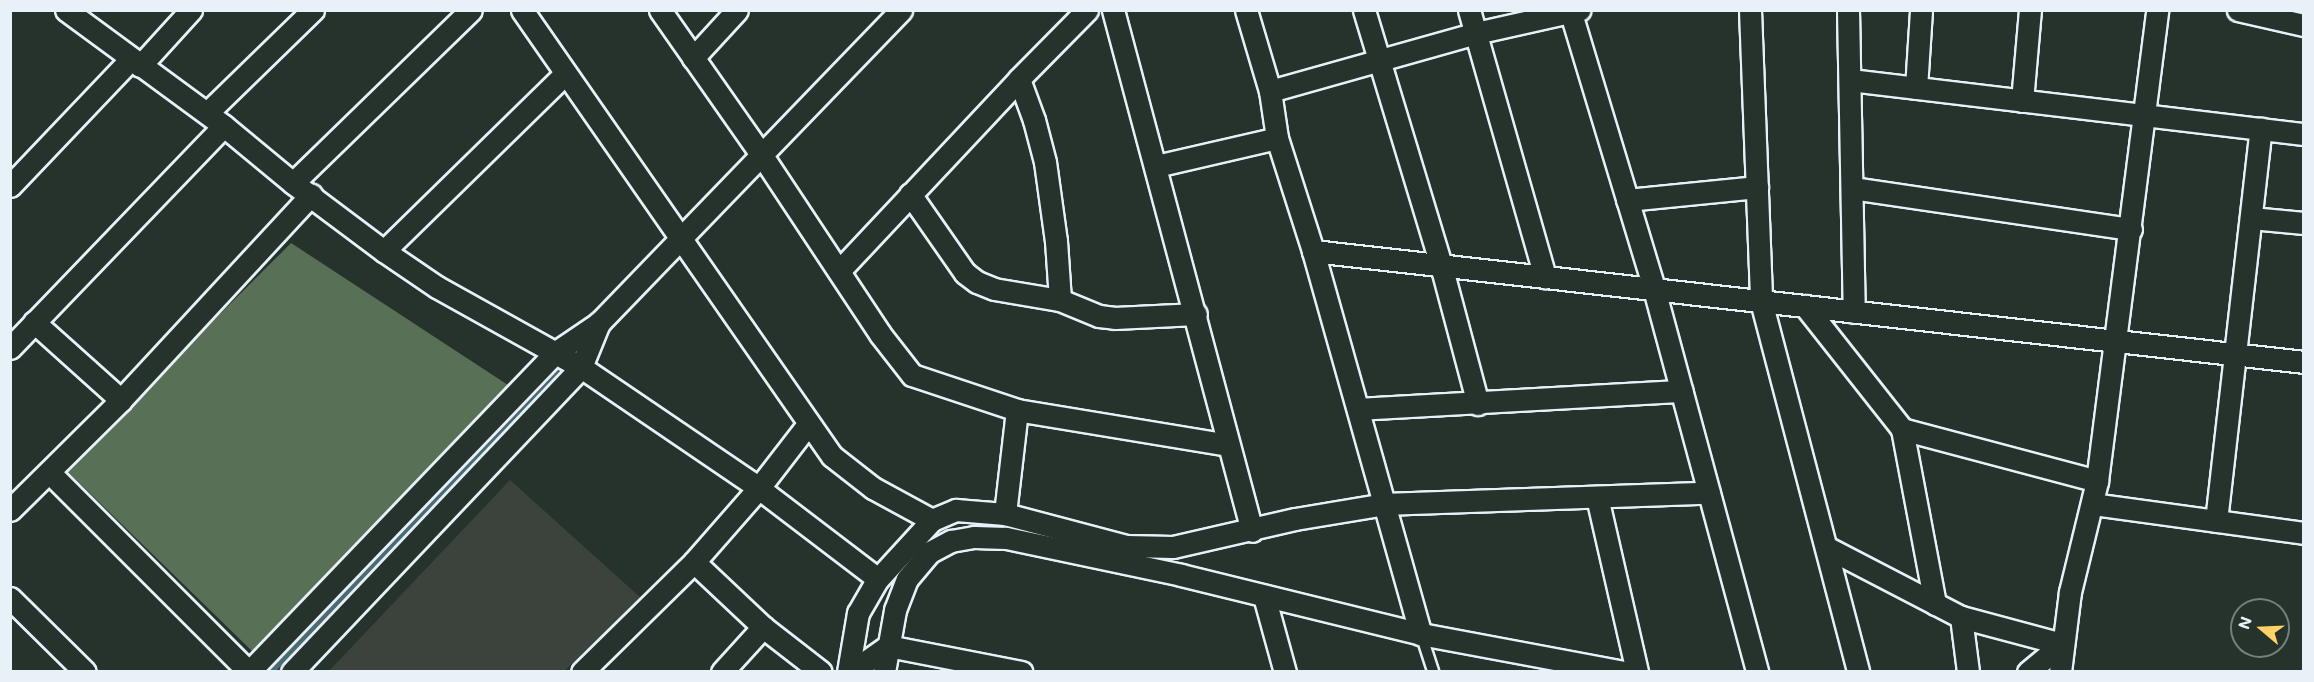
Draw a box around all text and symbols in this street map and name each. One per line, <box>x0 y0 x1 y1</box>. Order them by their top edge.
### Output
north arrow <box>2230 598 2290 658</box>
text: N <box>2232 613 2256 632</box>

